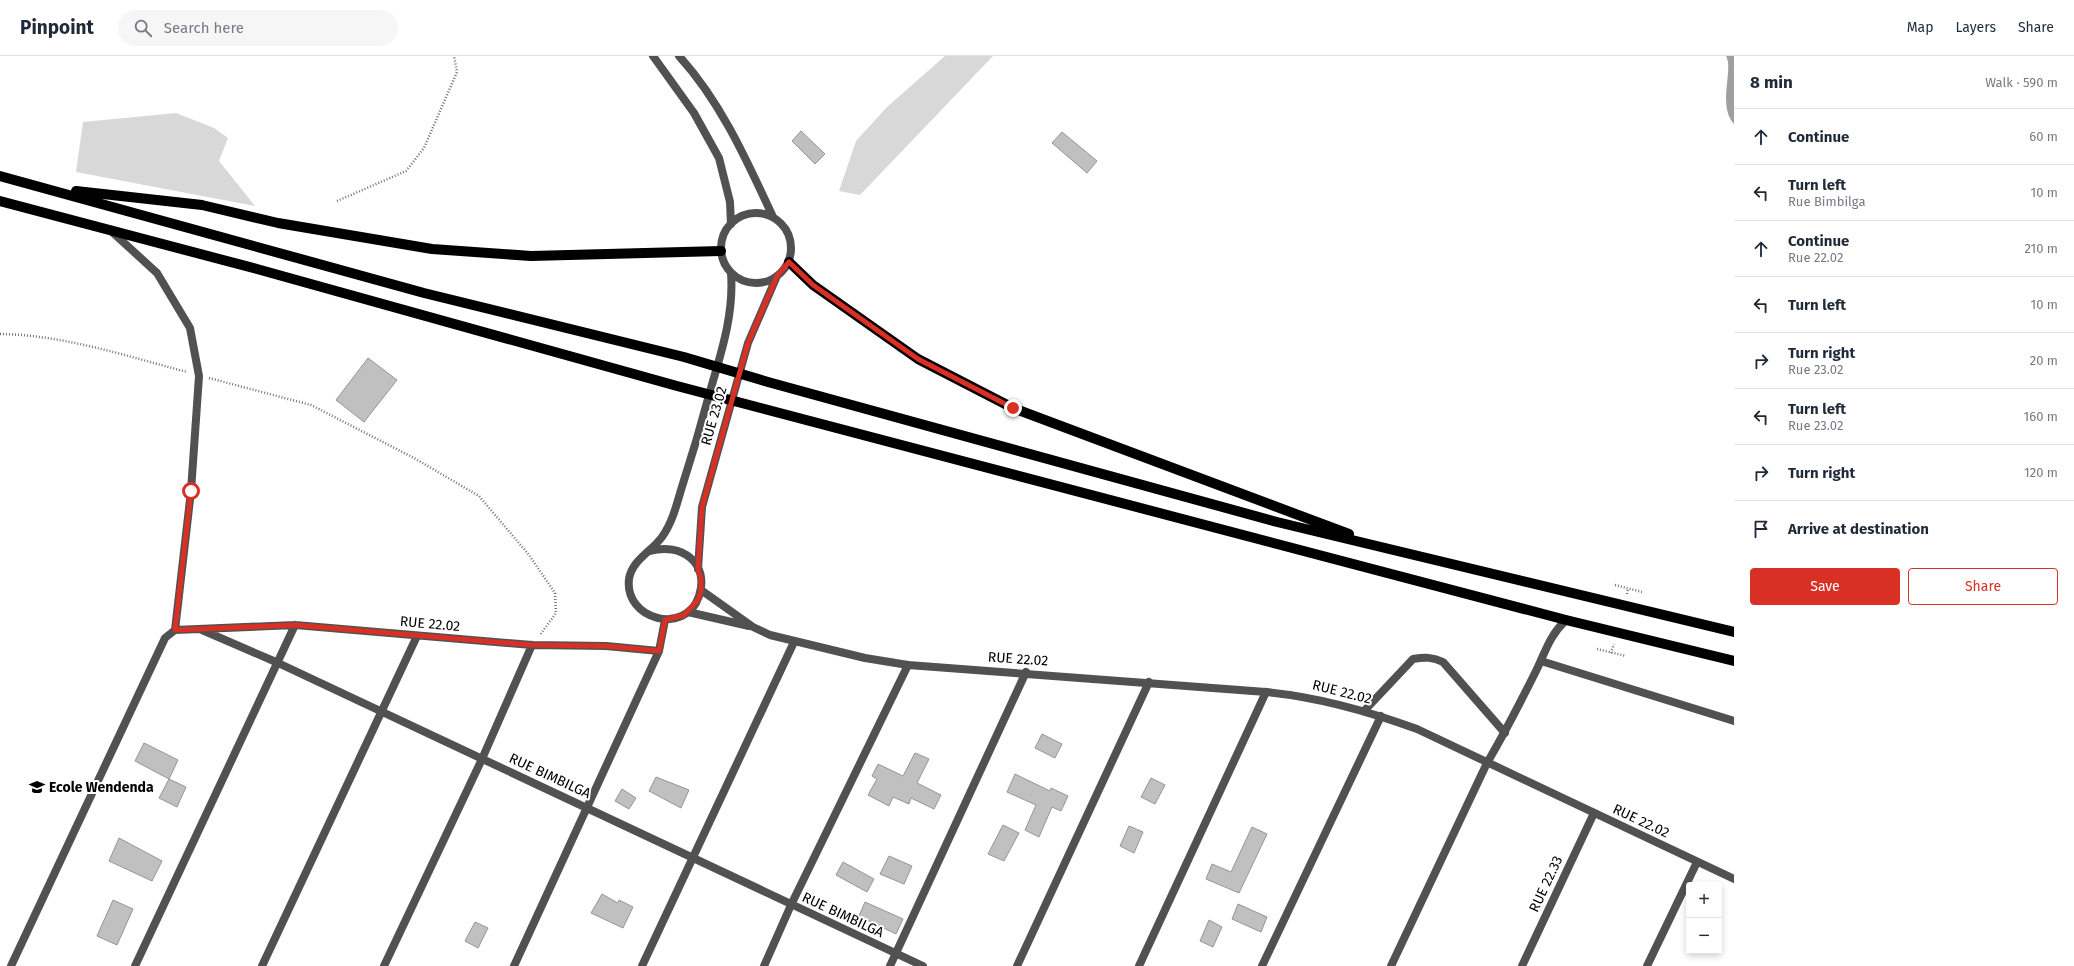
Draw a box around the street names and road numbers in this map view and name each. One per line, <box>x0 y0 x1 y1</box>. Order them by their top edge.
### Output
street label: RUE 23.02 <box>697 385 731 447</box>
street label: RUE 22.02 <box>399 613 461 635</box>
street label: RUE 22.02 <box>987 648 1049 670</box>
street label: RUE 22.02 <box>1311 676 1373 708</box>
street label: RUE BIMBILGA <box>506 750 594 802</box>
street label: RUE 22.02 <box>1610 801 1672 842</box>
street label: RUE 22.33 <box>1526 853 1566 915</box>
street label: RUE BIMBILGA <box>799 889 887 941</box>

